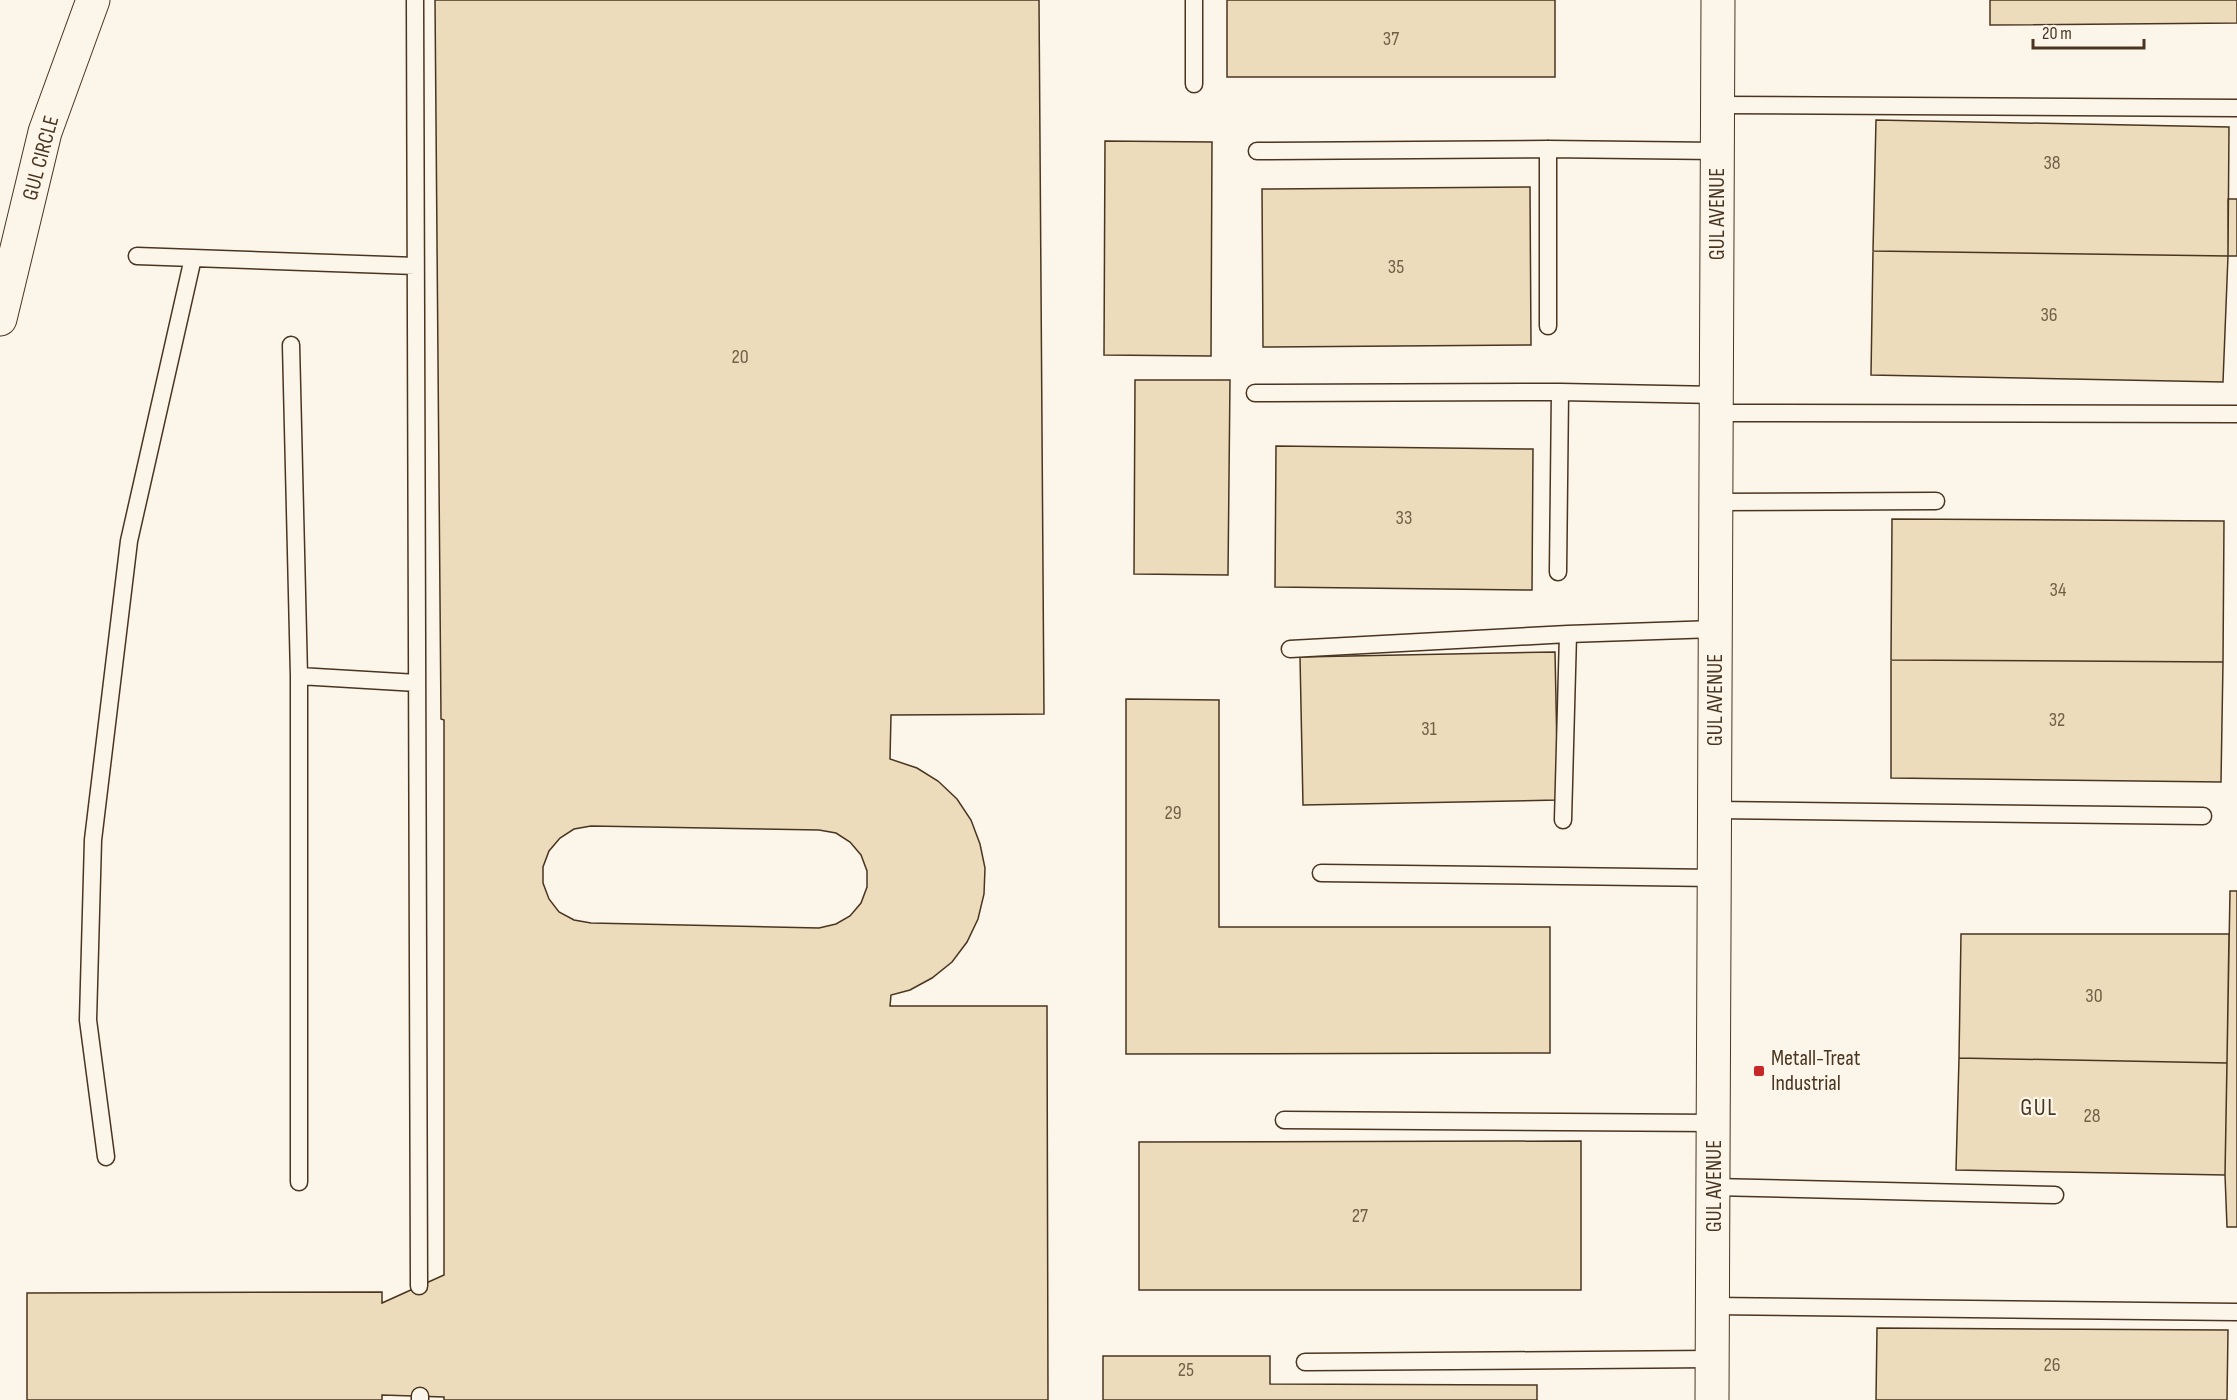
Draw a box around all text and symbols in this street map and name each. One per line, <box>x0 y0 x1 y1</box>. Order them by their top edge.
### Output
scale bar <box>2033 12 2144 50</box>
text: 20 m <box>2042 23 2072 44</box>
house number: 37 <box>1383 27 1399 51</box>
street label: GUL CIRCLE <box>17 113 65 203</box>
house number: 38 <box>2043 151 2061 175</box>
street label: GUL AVENUE <box>1704 168 1731 260</box>
house number: 35 <box>1388 255 1404 279</box>
house number: 36 <box>2040 303 2058 327</box>
house number: 20 <box>731 345 749 369</box>
house number: 33 <box>1396 506 1412 530</box>
house number: 34 <box>2050 578 2066 602</box>
street label: GUL AVENUE <box>1702 654 1729 746</box>
house number: 32 <box>2049 708 2065 732</box>
house number: 31 <box>1421 717 1437 741</box>
house number: 29 <box>1164 801 1182 825</box>
house number: 30 <box>2085 984 2103 1008</box>
place label: Metall-Treat Industrial <box>1771 1045 1861 1097</box>
marker: Metall-Treat Industrial <box>1752 1064 1766 1078</box>
district label: GUL <box>2020 1093 2058 1122</box>
house number: 28 <box>2084 1104 2101 1128</box>
street label: GUL AVENUE <box>1701 1140 1728 1232</box>
house number: 27 <box>1352 1204 1368 1228</box>
house number: 26 <box>2044 1353 2061 1377</box>
house number: 25 <box>1178 1358 1194 1382</box>

